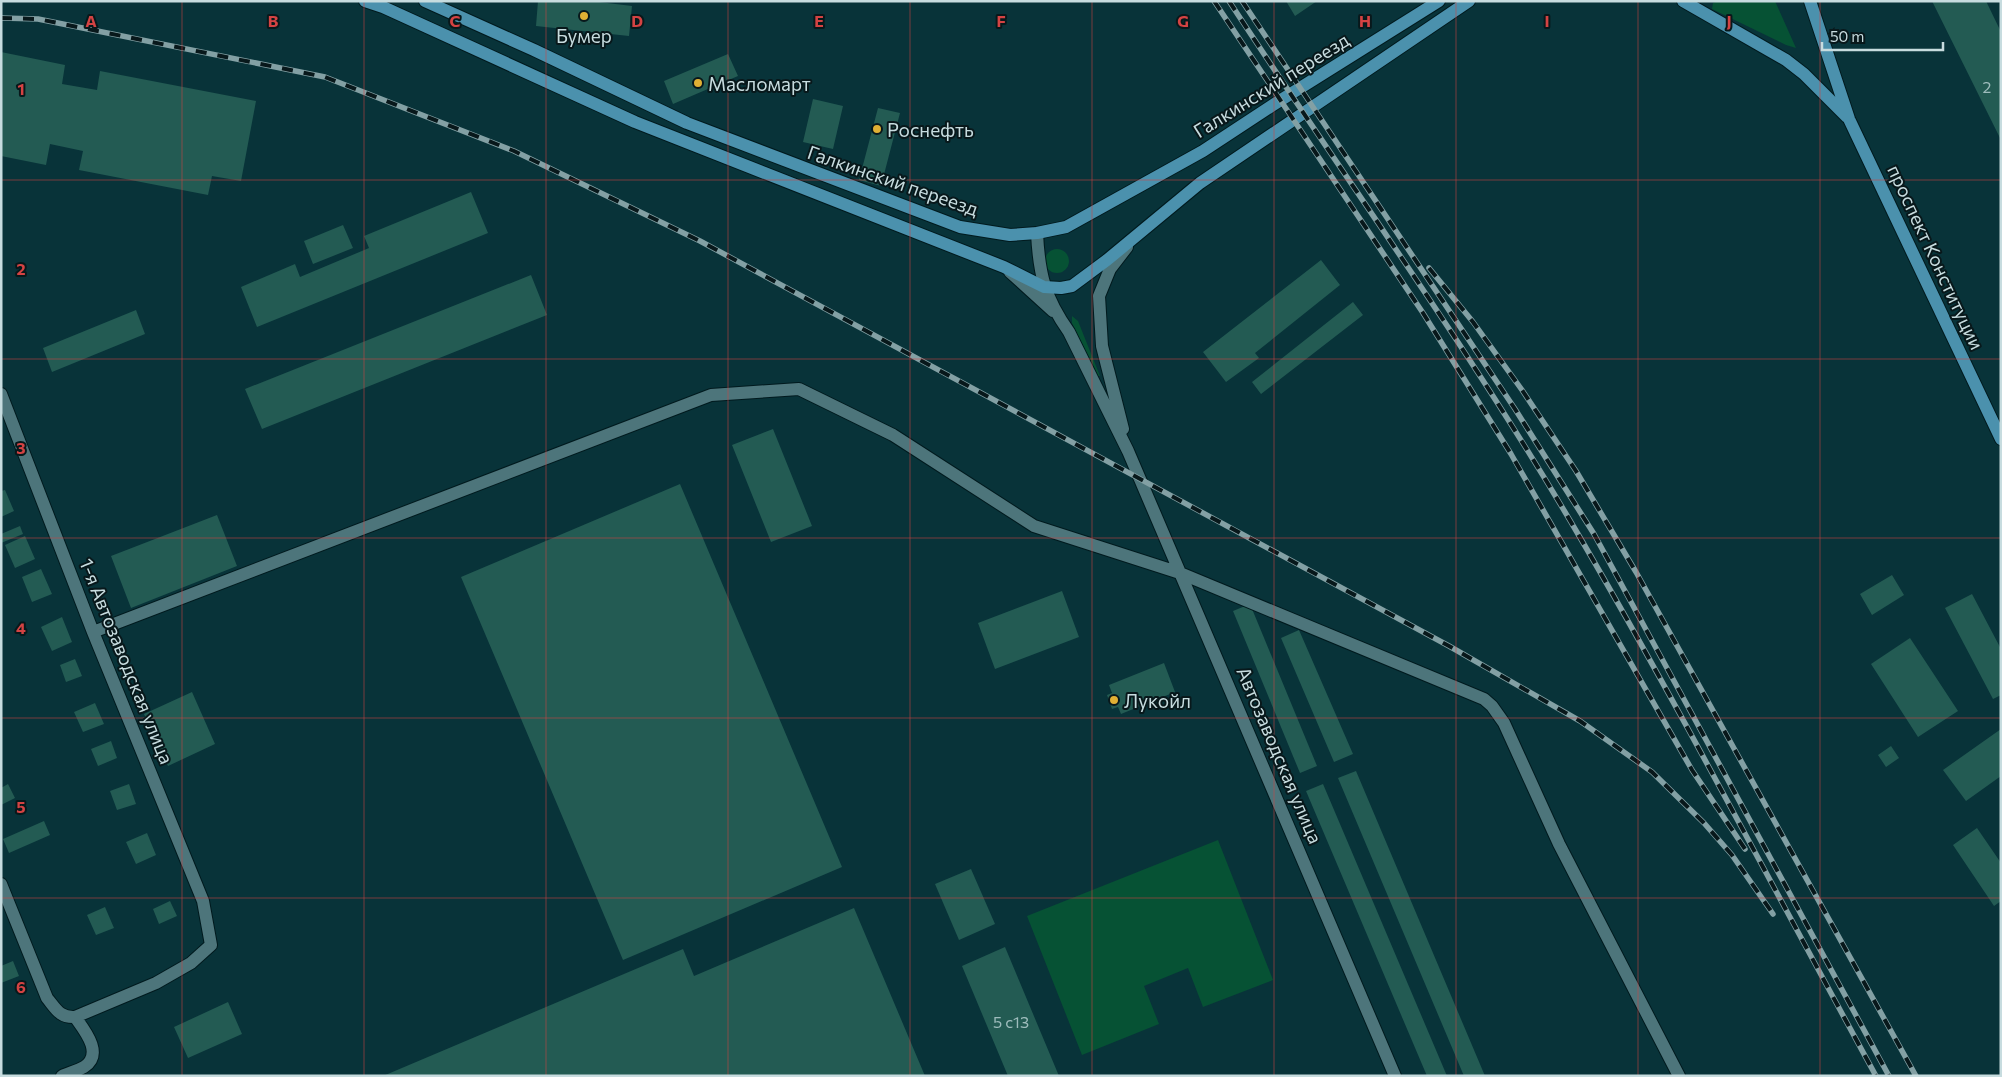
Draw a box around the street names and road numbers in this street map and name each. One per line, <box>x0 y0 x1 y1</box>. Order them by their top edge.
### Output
street label: Галкинский переезд <box>1189 28 1353 142</box>
street label: Галкинский переезд <box>805 140 981 220</box>
street label: проспект Конституции <box>1883 161 1989 353</box>
street label: 1-я Автозаводская улица <box>75 555 179 767</box>
street label: Автозаводская улица <box>1232 663 1328 847</box>

